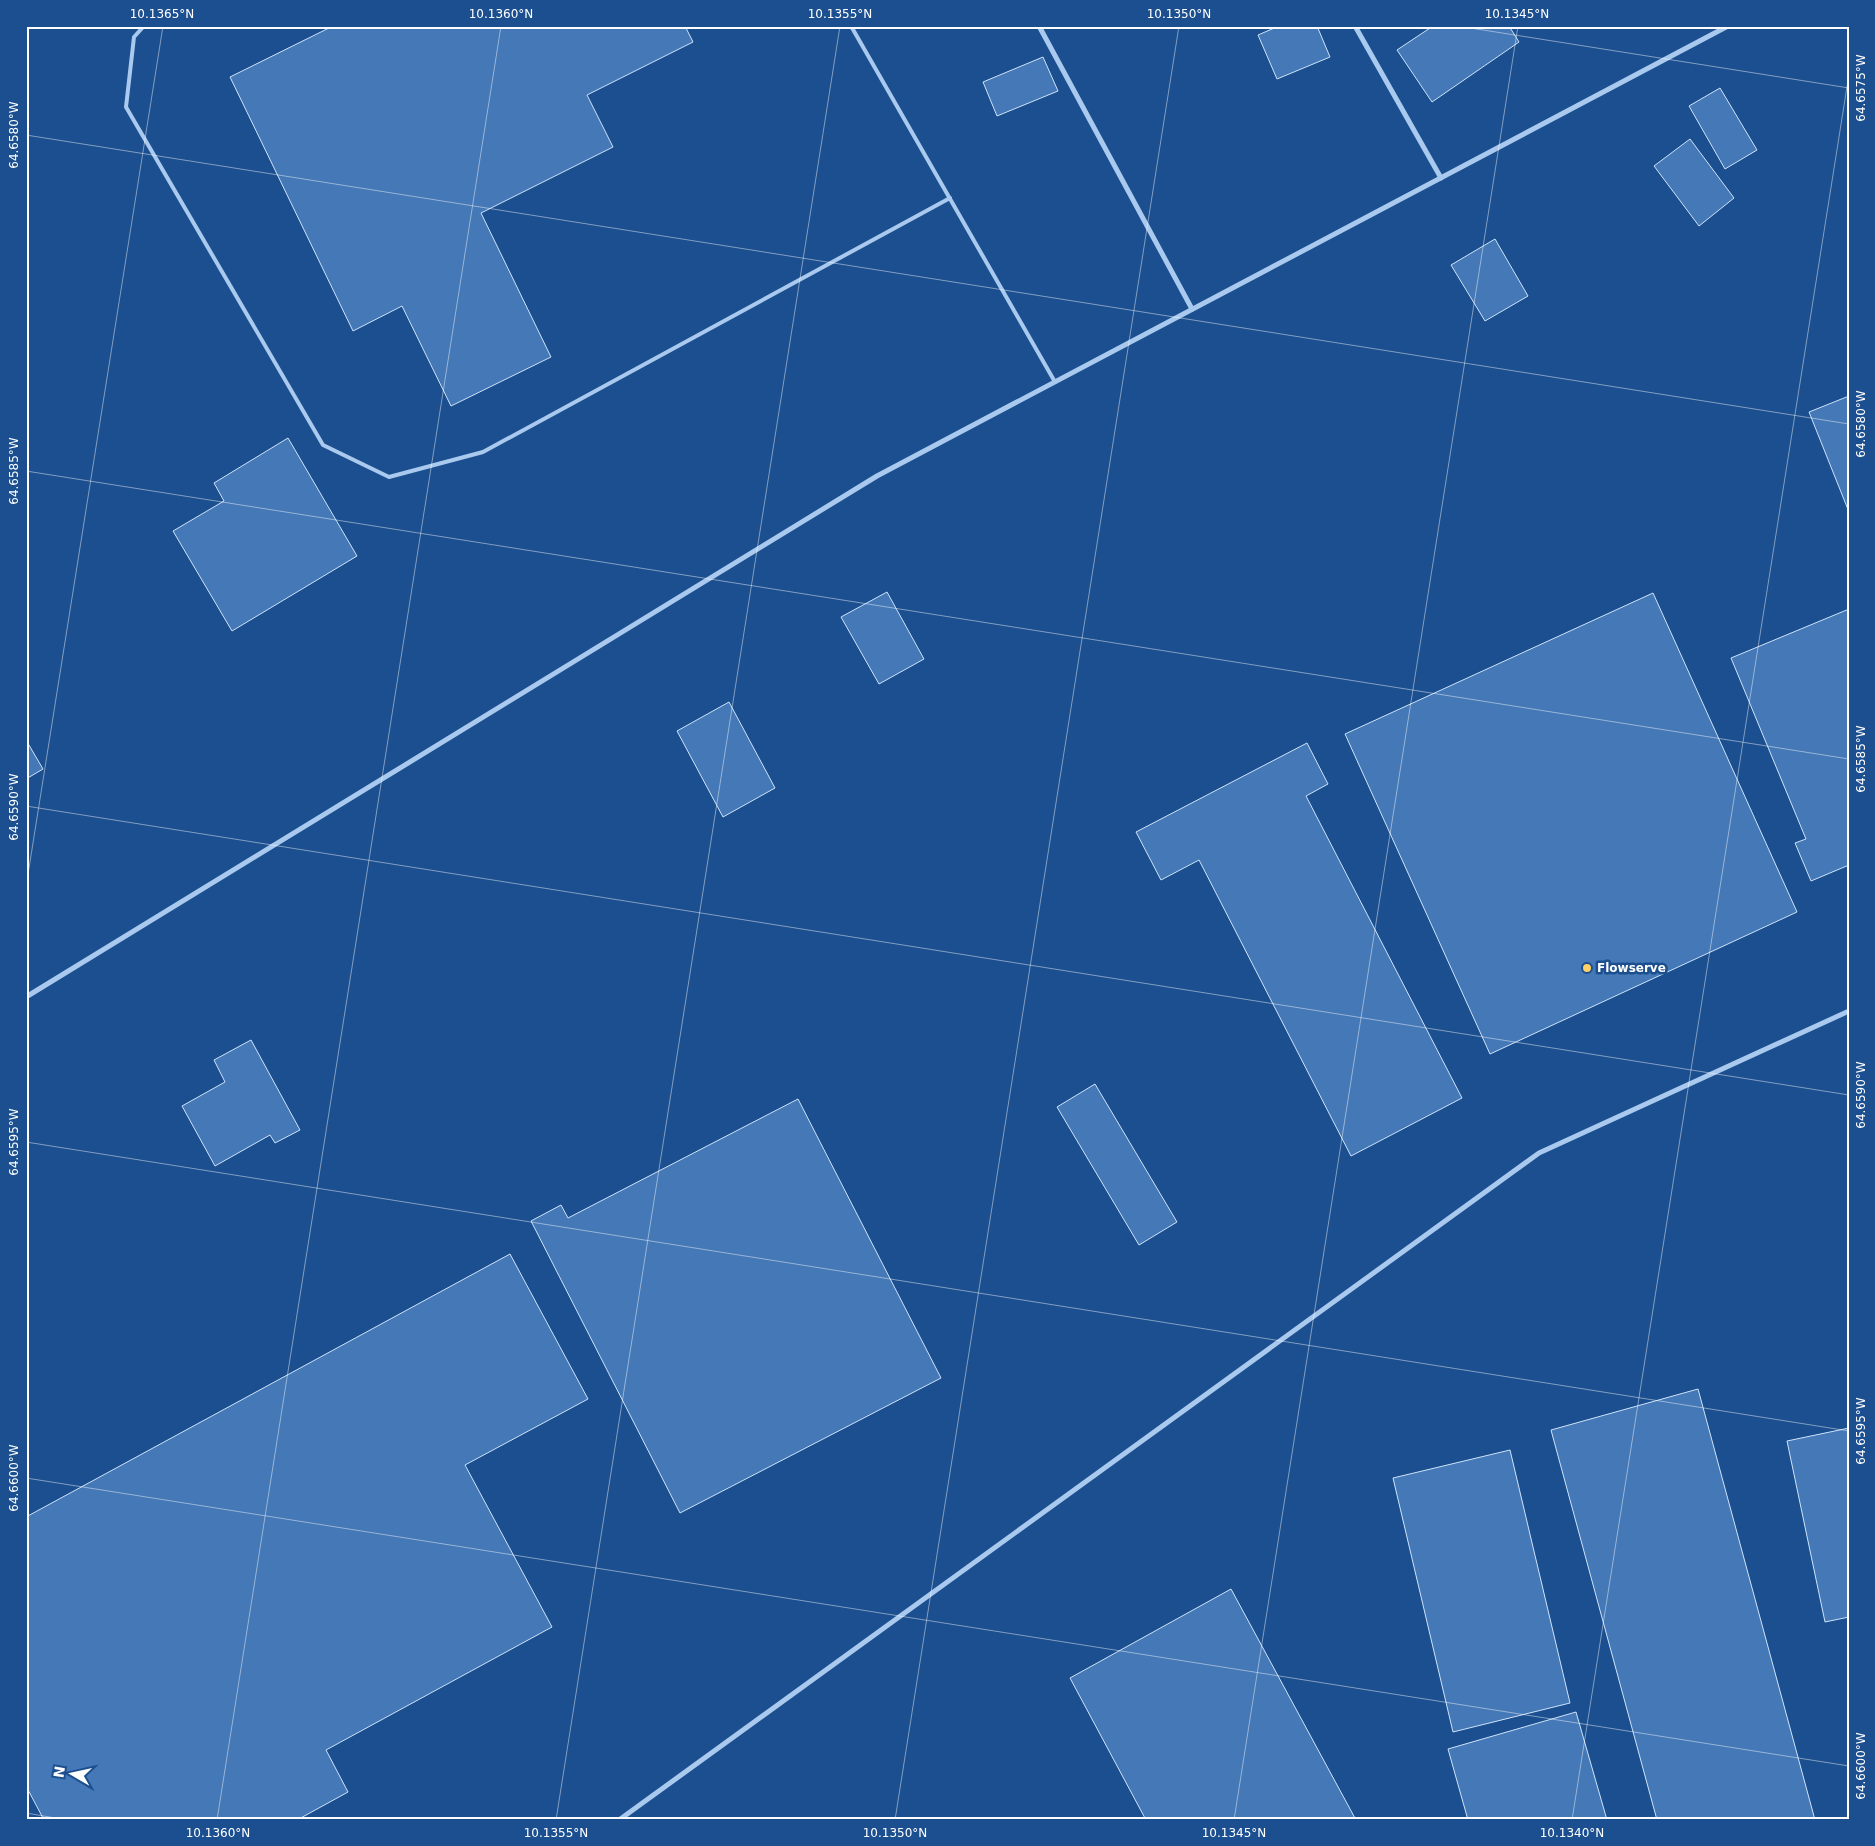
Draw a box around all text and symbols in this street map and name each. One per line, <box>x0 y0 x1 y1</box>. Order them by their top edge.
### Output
text: 10.1365°N <box>130 7 194 21</box>
text: 10.1360°N <box>469 7 533 21</box>
text: 10.1355°N <box>808 7 872 21</box>
text: 10.1350°N <box>1147 7 1211 21</box>
text: 10.1345°N <box>1485 7 1549 21</box>
text: 64.6575°W <box>1854 54 1868 122</box>
text: 64.6580°W <box>7 101 21 169</box>
text: 64.6580°W <box>1854 390 1868 458</box>
text: 64.6585°W <box>7 437 21 505</box>
text: 64.6585°W <box>1854 725 1868 793</box>
text: 64.6590°W <box>7 773 21 841</box>
place label: Flowserve <box>1597 961 1666 975</box>
marker: Flowserve <box>1581 962 1593 974</box>
text: 64.6590°W <box>1854 1061 1868 1129</box>
text: 64.6595°W <box>7 1108 21 1176</box>
text: 64.6595°W <box>1854 1397 1868 1465</box>
text: 64.6600°W <box>7 1444 21 1512</box>
text: 64.6600°W <box>1854 1732 1868 1800</box>
north arrow <box>48 1748 98 1798</box>
text: N <box>50 1765 68 1779</box>
text: 10.1360°N <box>186 1826 250 1840</box>
text: 10.1355°N <box>524 1826 588 1840</box>
text: 10.1350°N <box>863 1826 927 1840</box>
text: 10.1345°N <box>1202 1826 1266 1840</box>
text: 10.1340°N <box>1540 1826 1604 1840</box>

